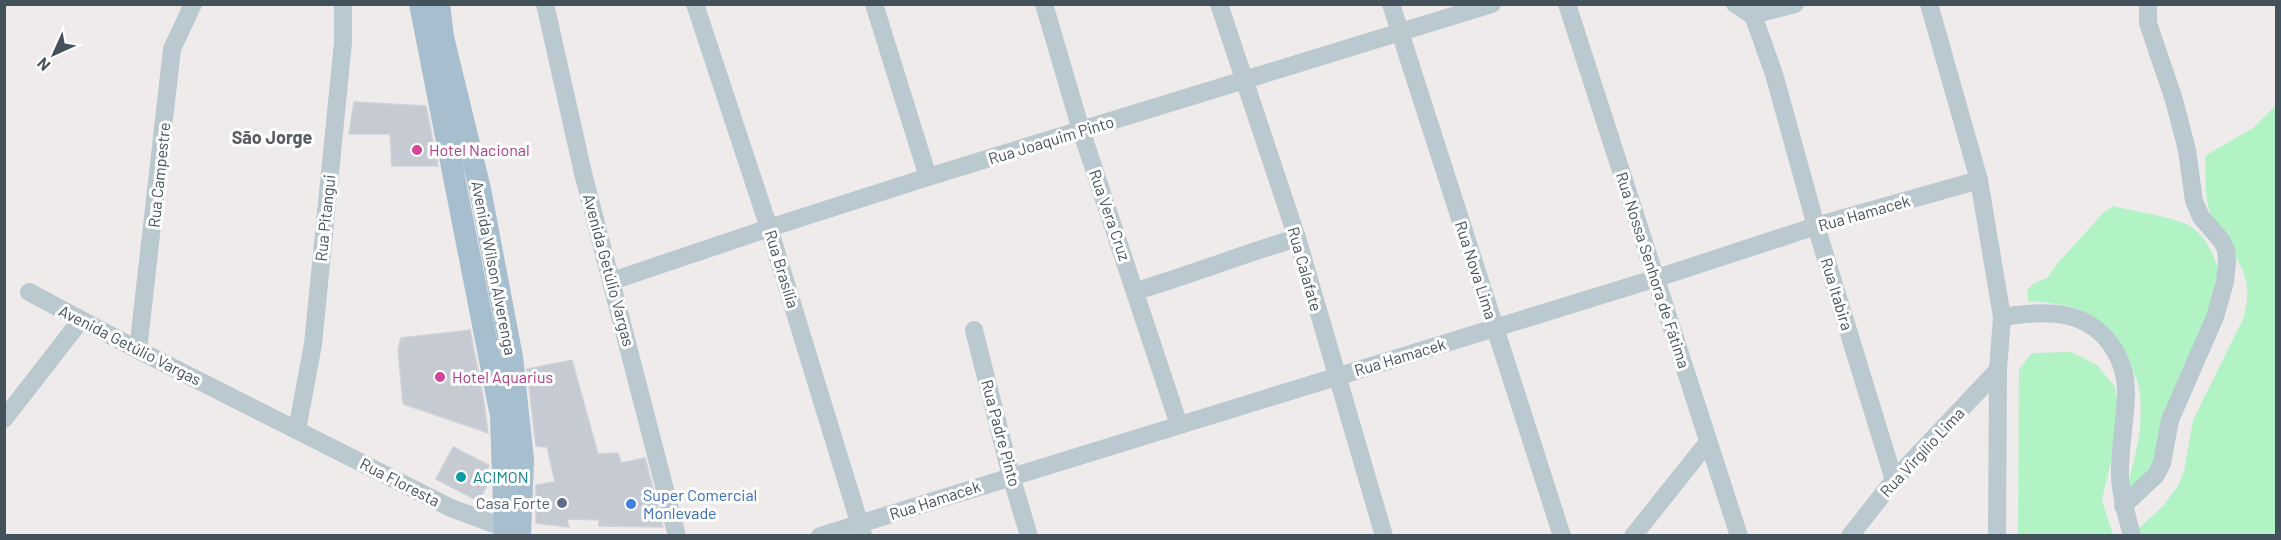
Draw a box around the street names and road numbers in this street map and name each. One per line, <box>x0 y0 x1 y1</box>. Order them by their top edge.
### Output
street label: Rua Joaquim Pinto <box>986 111 1116 168</box>
street label: Rua Campestre <box>144 121 173 228</box>
street label: Rua Vera Cruz <box>1086 167 1135 263</box>
street label: Rua Nossa Senhora de Fátima <box>1613 169 1694 370</box>
street label: Rua Pitangui <box>311 174 339 262</box>
street label: Avenida Wilson Alverenga <box>468 179 521 357</box>
street label: Rua Hamacek <box>1816 190 1912 235</box>
street label: Avenida Getúlio Vargas <box>580 192 639 348</box>
street label: Rua Nova Lima <box>1452 218 1501 321</box>
street label: Rua Calafate <box>1284 224 1327 313</box>
street label: Rua Brasília <box>762 227 803 310</box>
street label: Rua Itabira <box>1817 255 1857 332</box>
street label: Avenida Getúlio Vargas <box>56 300 205 389</box>
street label: Rua Hamacek <box>1352 334 1448 379</box>
street label: Rua Padre Pinto <box>978 377 1025 488</box>
street label: Rua Virgílio Lima <box>1875 403 1968 500</box>
street label: Rua Floresta <box>357 453 443 510</box>
street label: Rua Hamacek <box>887 476 983 523</box>

